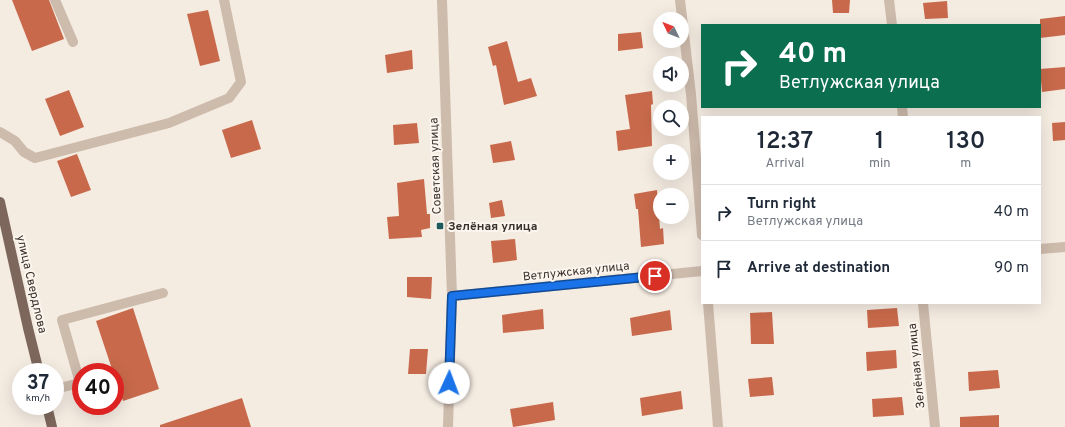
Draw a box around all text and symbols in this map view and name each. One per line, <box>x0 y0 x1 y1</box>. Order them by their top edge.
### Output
north arrow <box>653 12 689 48</box>
map controls <box>653 12 689 224</box>
text: 40 m <box>779 37 847 73</box>
icon: right <box>713 40 765 92</box>
button: sound <box>653 56 689 92</box>
text: Ветлужская улица <box>779 72 940 95</box>
button: search <box>653 100 689 136</box>
street label: Советская улица <box>426 117 446 215</box>
text: 12:37 <box>757 127 813 157</box>
text: 1 <box>875 127 884 157</box>
text: 130 <box>946 127 985 157</box>
button: + <box>653 144 689 180</box>
text: Arrival <box>766 156 804 172</box>
text: min <box>869 156 891 172</box>
text: m <box>960 156 971 172</box>
button: − <box>653 188 689 224</box>
text: Turn right <box>747 195 816 214</box>
icon: right <box>713 202 735 224</box>
text: 40 m <box>994 203 1029 222</box>
text: Ветлужская улица <box>747 214 863 230</box>
place label: Зелёная улица <box>448 219 537 235</box>
marker: Зелёная улица <box>435 221 445 231</box>
street label: улица Свердлова <box>12 233 50 335</box>
street label: Ветлужская улица <box>522 258 630 286</box>
icon: arrive <box>713 258 735 280</box>
pin <box>638 259 672 293</box>
text: Arrive at destination <box>747 259 890 278</box>
text: 90 m <box>994 259 1029 278</box>
icon: arrive <box>644 265 666 287</box>
street label: Зелёная улица <box>905 322 929 409</box>
position arrow <box>428 362 470 404</box>
speed limit sign: 40 <box>72 363 124 415</box>
text: 37 <box>27 371 49 397</box>
text: km/h <box>26 392 50 405</box>

